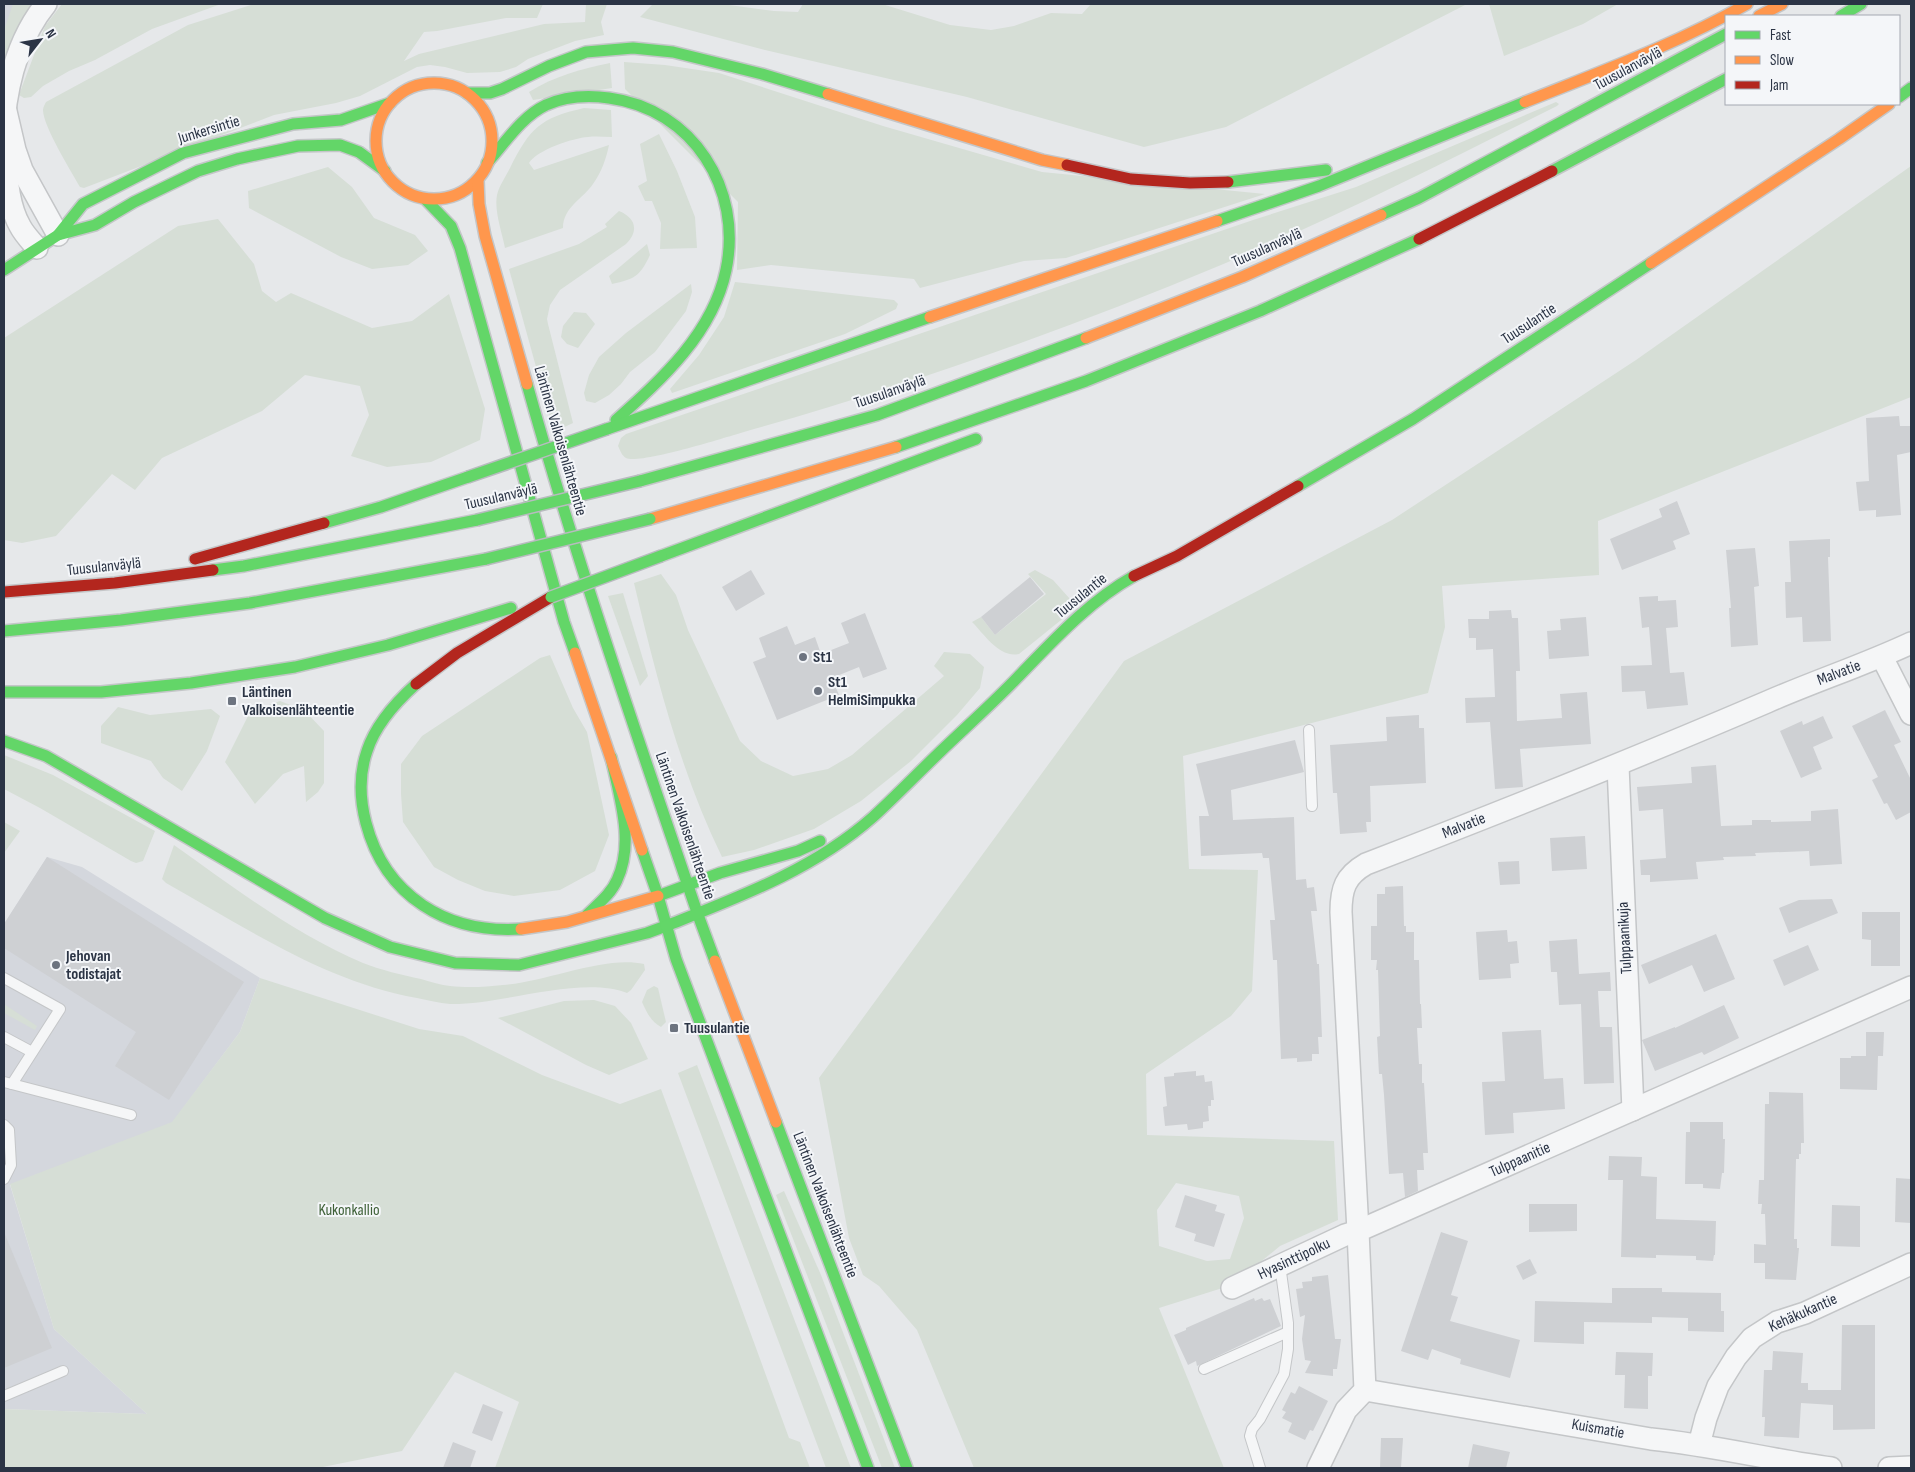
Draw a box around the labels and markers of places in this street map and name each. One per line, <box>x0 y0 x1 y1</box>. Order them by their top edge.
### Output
place label: St1 <box>813 648 833 667</box>
marker: St1 <box>797 651 809 663</box>
place label: St1 HelmiSimpukka <box>828 673 915 710</box>
place label: Läntinen Valkoisenlähteentie <box>242 683 354 720</box>
marker: St1 HelmiSimpukka <box>812 685 824 697</box>
marker: Läntinen Valkoisenlähteentie <box>226 695 238 707</box>
place label: Jehovan todistajat <box>65 947 121 984</box>
marker: Jehovan todistajat <box>50 959 62 971</box>
place label: Tuusulantie <box>684 1019 750 1038</box>
marker: Tuusulantie <box>668 1022 680 1034</box>

